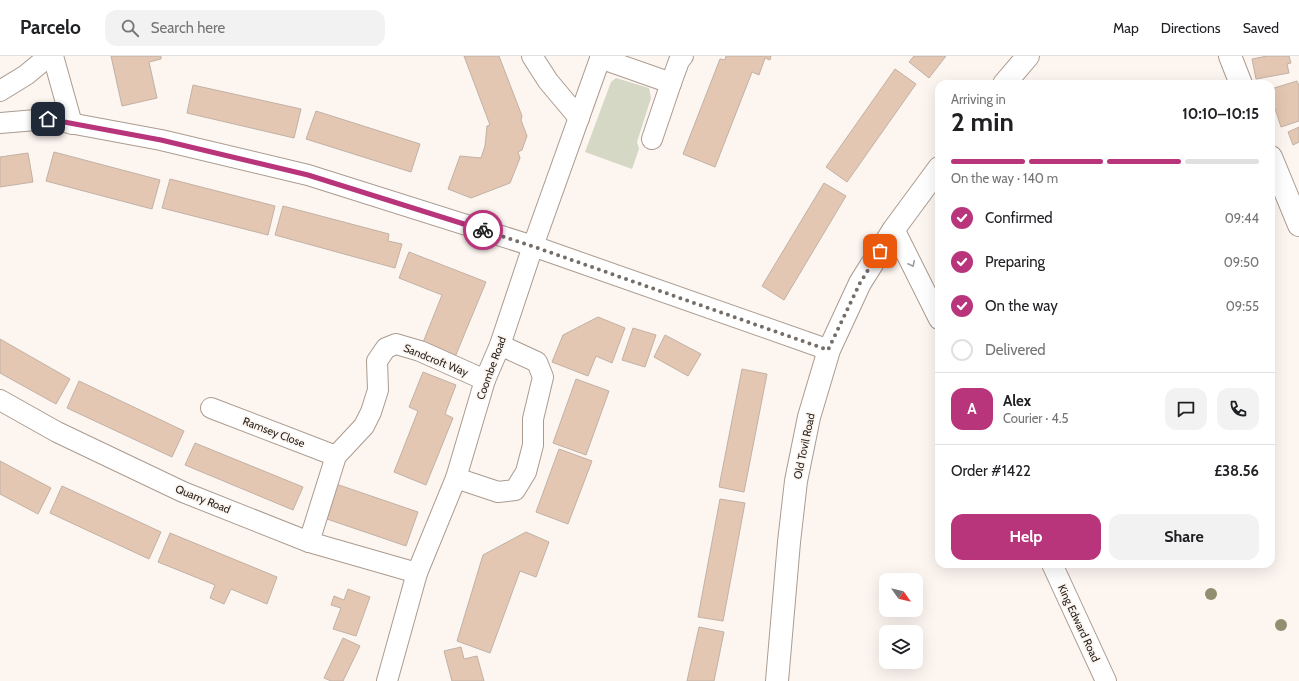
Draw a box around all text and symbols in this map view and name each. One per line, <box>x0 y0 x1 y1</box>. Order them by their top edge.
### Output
search box <box>105 10 385 46</box>
text: Parcelo <box>20 16 81 39</box>
icon: search <box>119 17 141 39</box>
text: Search here <box>151 19 225 37</box>
text: Map <box>1113 19 1139 37</box>
text: Directions <box>1161 19 1221 37</box>
text: Saved <box>1243 19 1279 37</box>
text: Arriving in <box>951 91 1006 107</box>
pin <box>31 102 65 136</box>
text: 10:10–10:15 <box>1182 105 1259 123</box>
text: 2 min <box>951 106 1014 138</box>
icon: home <box>37 108 59 130</box>
text: On the way · 140 m <box>951 170 1058 186</box>
icon: check <box>951 207 973 229</box>
text: Confirmed <box>985 209 1053 227</box>
courier <box>463 210 503 250</box>
text: 09:44 <box>1225 210 1259 226</box>
icon: bike <box>472 219 494 241</box>
pin <box>863 234 897 268</box>
icon: bag <box>869 240 891 262</box>
icon: check <box>951 251 973 273</box>
text: Preparing <box>985 253 1045 271</box>
text: 09:50 <box>1224 254 1259 270</box>
one-way arrow <box>907 260 915 267</box>
icon: check <box>951 295 973 317</box>
text: On the way <box>985 297 1058 315</box>
text: 09:55 <box>1226 298 1259 314</box>
street label: Coombe Road <box>473 334 509 402</box>
street label: Sandcroft Way <box>402 341 471 380</box>
text: Delivered <box>985 341 1046 359</box>
button: chat <box>1165 388 1207 430</box>
button: phone <box>1217 388 1259 430</box>
text: Alex <box>1003 392 1031 410</box>
text: A <box>967 400 977 418</box>
text: Courier · 4.5 <box>1003 410 1068 426</box>
street label: Old Tovil Road <box>790 412 818 480</box>
street label: Ramsey Close <box>241 414 307 450</box>
text: Order #1422 <box>951 462 1031 480</box>
text: £38.56 <box>1214 462 1259 480</box>
street label: Quarry Road <box>173 482 233 516</box>
button: Help <box>951 514 1101 560</box>
button: Share <box>1109 514 1259 560</box>
north arrow <box>879 573 923 617</box>
map controls <box>879 573 923 669</box>
street label: King Edward Road <box>1055 582 1103 664</box>
button: layers <box>879 625 923 669</box>

